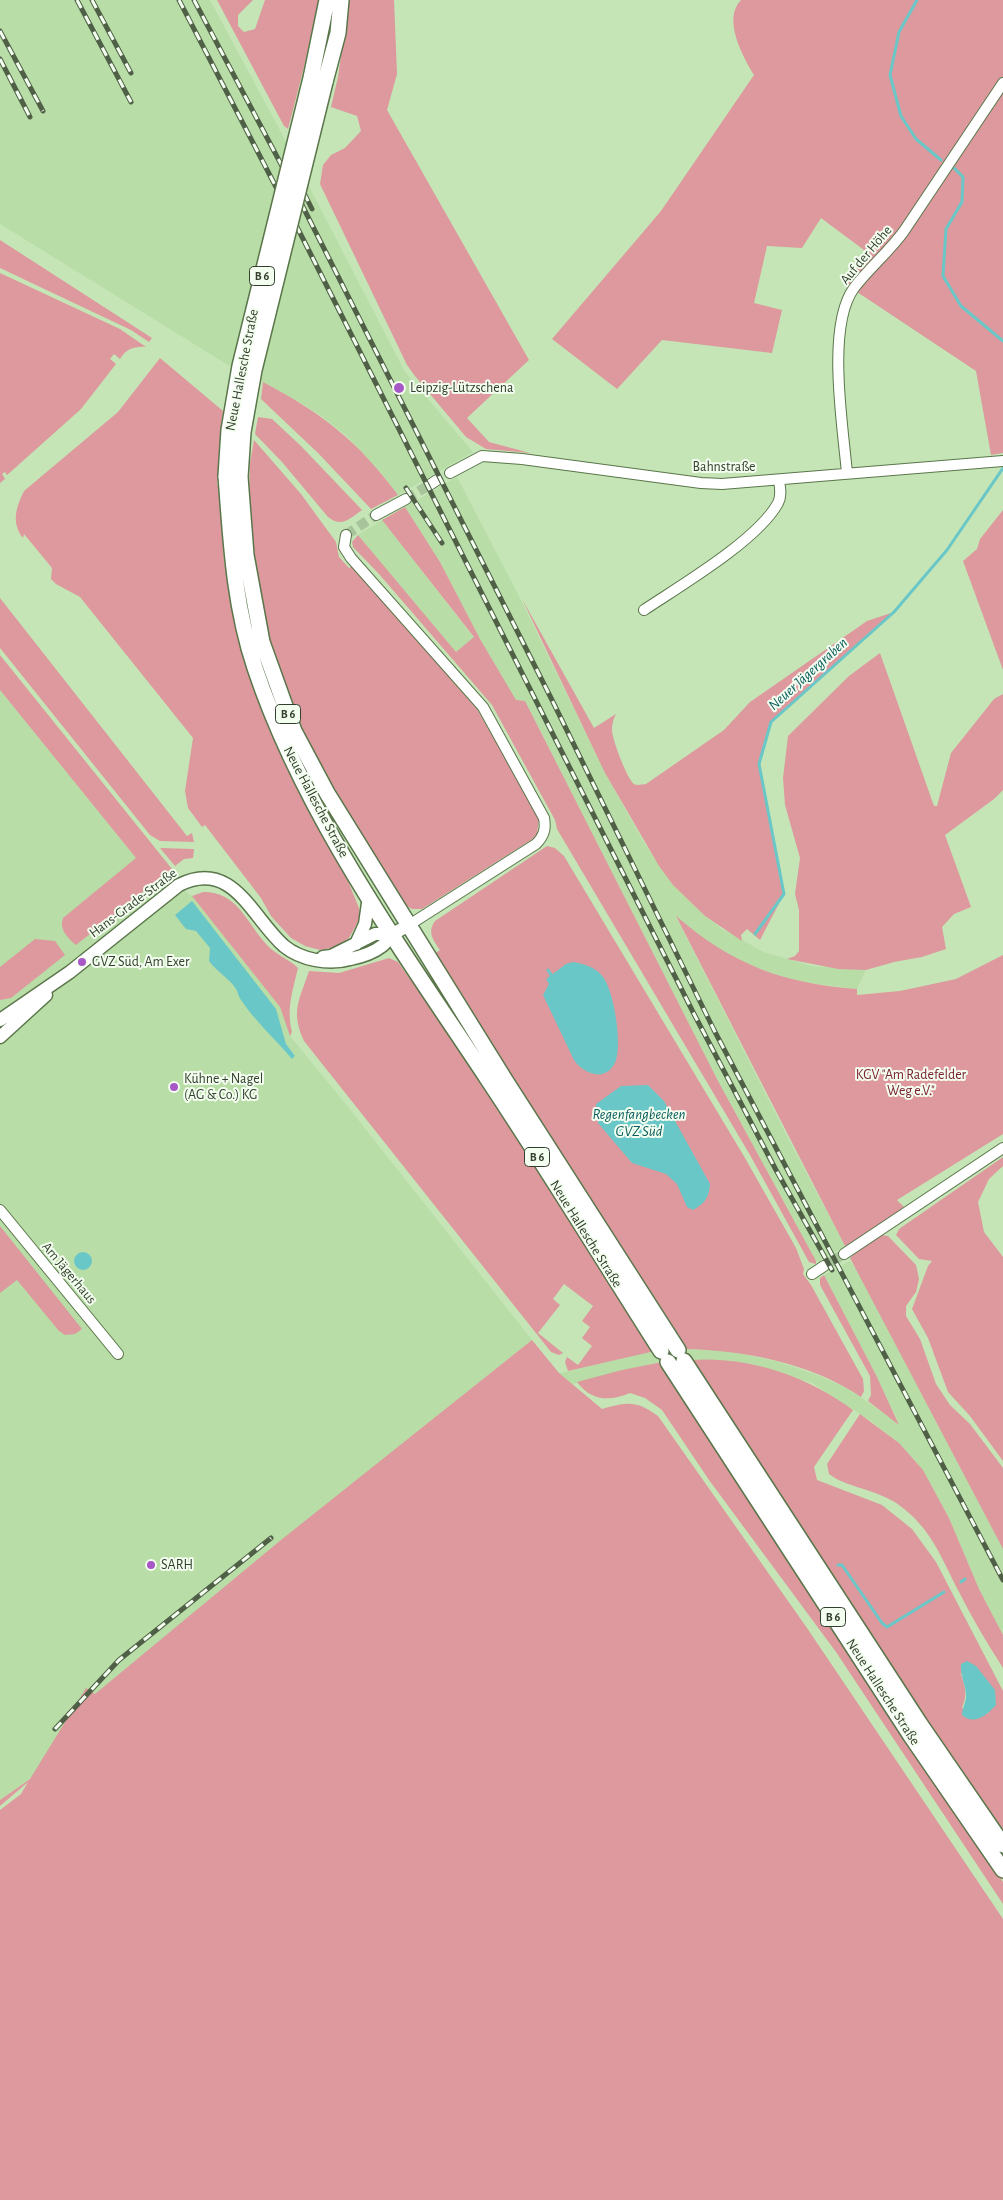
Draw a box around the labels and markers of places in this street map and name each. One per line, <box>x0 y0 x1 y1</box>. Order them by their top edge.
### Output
place label: Leipzig-Lützschena <box>410 380 513 396</box>
marker: Leipzig-Lützschena <box>392 381 406 395</box>
place label: GVZ Süd, Am Exer <box>92 954 190 970</box>
marker: GVZ Süd, Am Exer <box>76 956 88 968</box>
place label: Kühne + Nagel (AG & Co.) KG <box>184 1071 263 1104</box>
marker: Kühne + Nagel (AG & Co.) KG <box>168 1081 180 1093</box>
place label: SARH <box>161 1557 193 1573</box>
marker: SARH <box>145 1559 157 1571</box>

